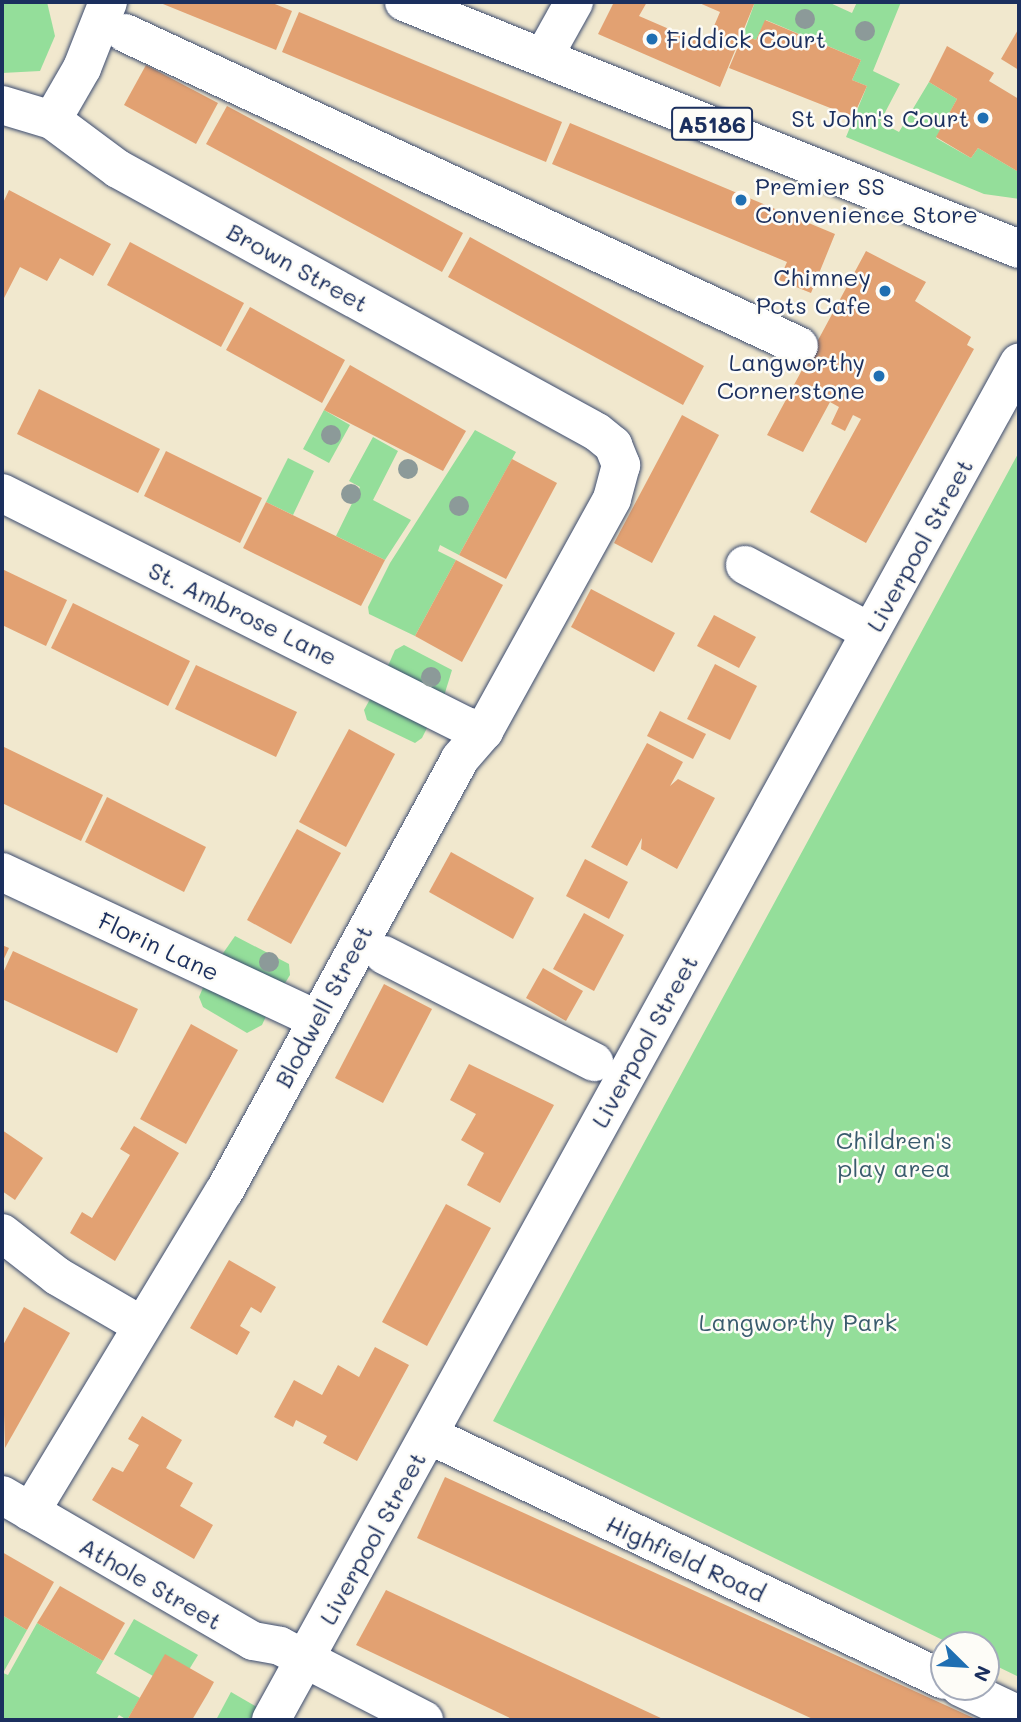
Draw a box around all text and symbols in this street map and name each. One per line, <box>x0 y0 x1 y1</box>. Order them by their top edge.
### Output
place label: Fiddick Court <box>666 25 826 53</box>
marker: Fiddick Court <box>644 31 660 47</box>
place label: St John's Court <box>791 104 969 132</box>
road number: A5186 <box>670 105 754 144</box>
marker: St John's Court <box>975 110 991 126</box>
place label: Premier SS Convenience Store <box>755 172 978 228</box>
marker: Premier SS Convenience Store <box>733 192 749 208</box>
street label: Brown Street <box>222 216 374 318</box>
place label: Chimney Pots Cafe <box>756 263 871 319</box>
marker: Chimney Pots Cafe <box>877 283 893 299</box>
place label: Langworthy Cornerstone <box>717 348 865 404</box>
marker: Langworthy Cornerstone <box>871 368 887 384</box>
street label: Liverpool Street <box>860 454 978 636</box>
street label: St. Ambrose Lane <box>144 555 342 671</box>
street label: Florin Lane <box>94 906 224 986</box>
street label: Blodwell Street <box>268 920 378 1092</box>
street label: Liverpool Street <box>585 950 703 1132</box>
park label: Children's play area <box>836 1126 952 1182</box>
park label: Langworthy Park <box>699 1308 897 1336</box>
street label: Liverpool Street <box>313 1447 431 1629</box>
street label: Highfield Road <box>602 1509 770 1607</box>
street label: Athole Street <box>75 1531 227 1635</box>
north arrow <box>930 1631 1000 1701</box>
text: N <box>968 1662 997 1686</box>

